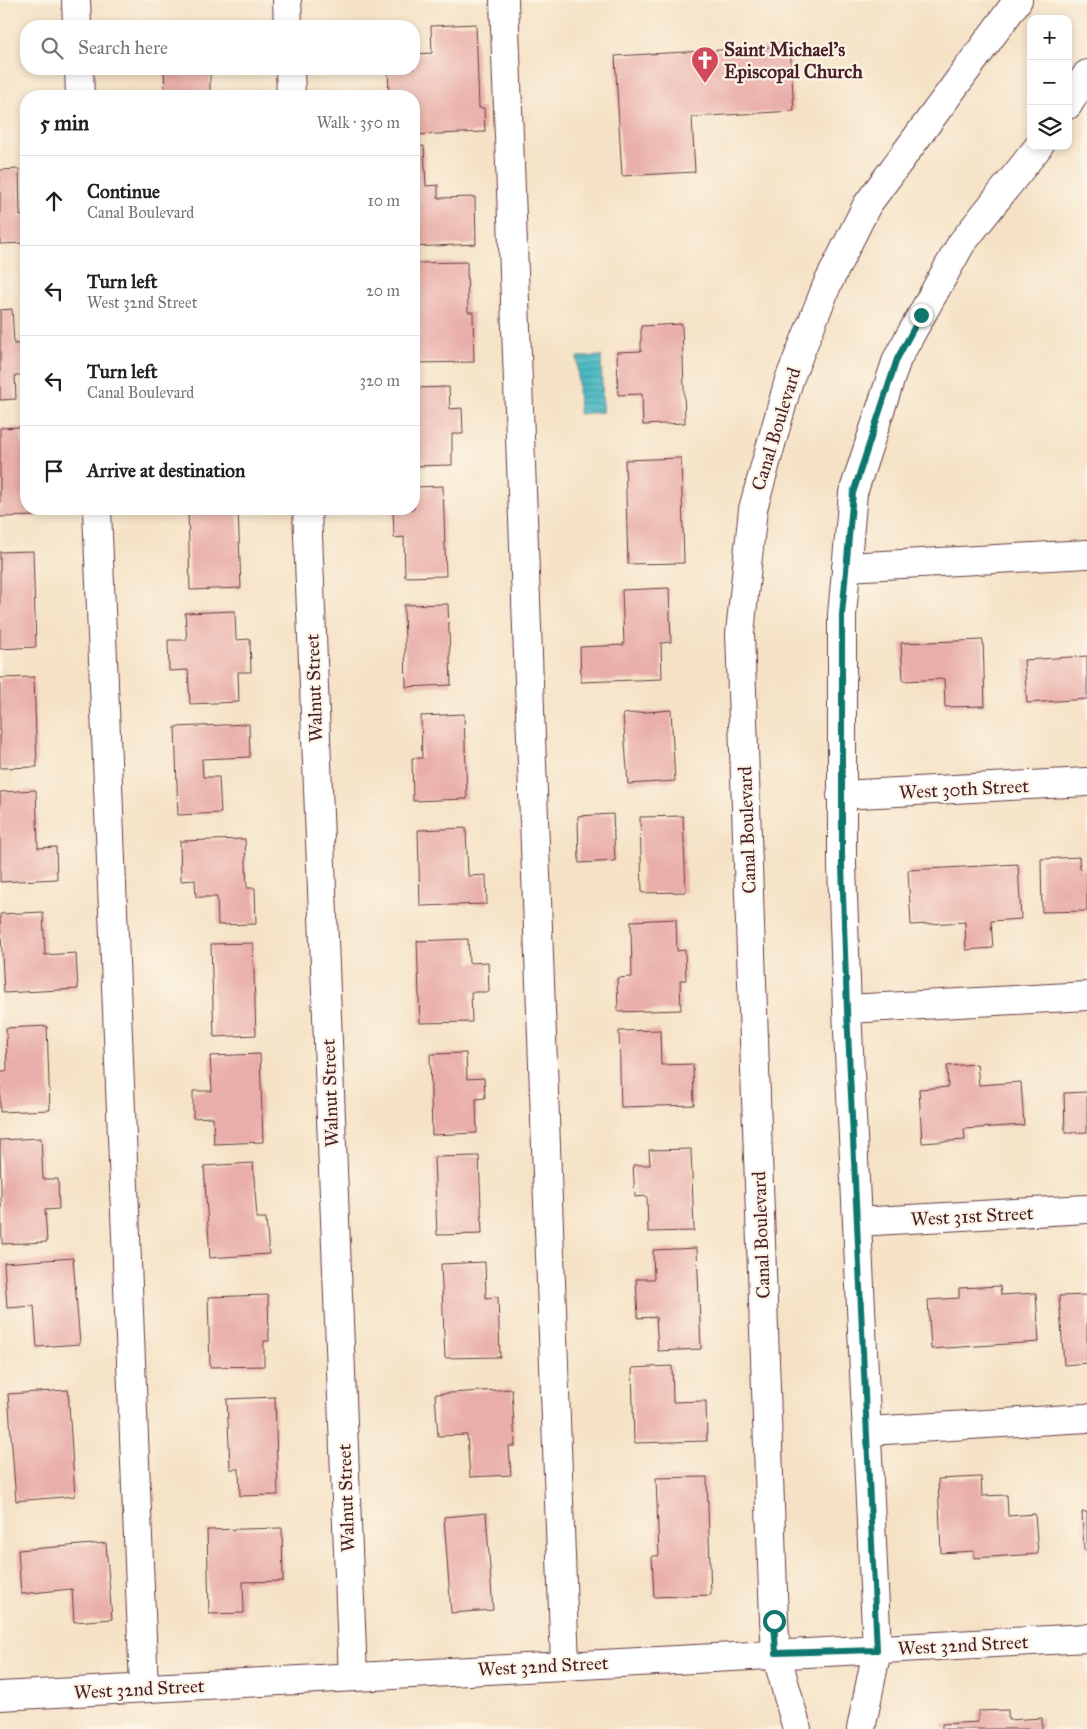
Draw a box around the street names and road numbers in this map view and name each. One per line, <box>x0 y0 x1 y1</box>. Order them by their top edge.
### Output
street label: Canal Boulevard <box>746 364 806 493</box>
street label: Walnut Street <box>301 633 327 743</box>
street label: Canal Boulevard <box>733 765 761 894</box>
street label: West 30th Street <box>898 774 1030 804</box>
street label: Walnut Street <box>317 1038 343 1148</box>
street label: Canal Boulevard <box>747 1170 775 1299</box>
street label: West 31st Street <box>910 1201 1034 1231</box>
street label: Walnut Street <box>333 1443 359 1553</box>
street label: West 32nd Street <box>897 1630 1029 1660</box>
street label: West 32nd Street <box>477 1651 609 1681</box>
street label: West 32nd Street <box>73 1674 205 1704</box>

